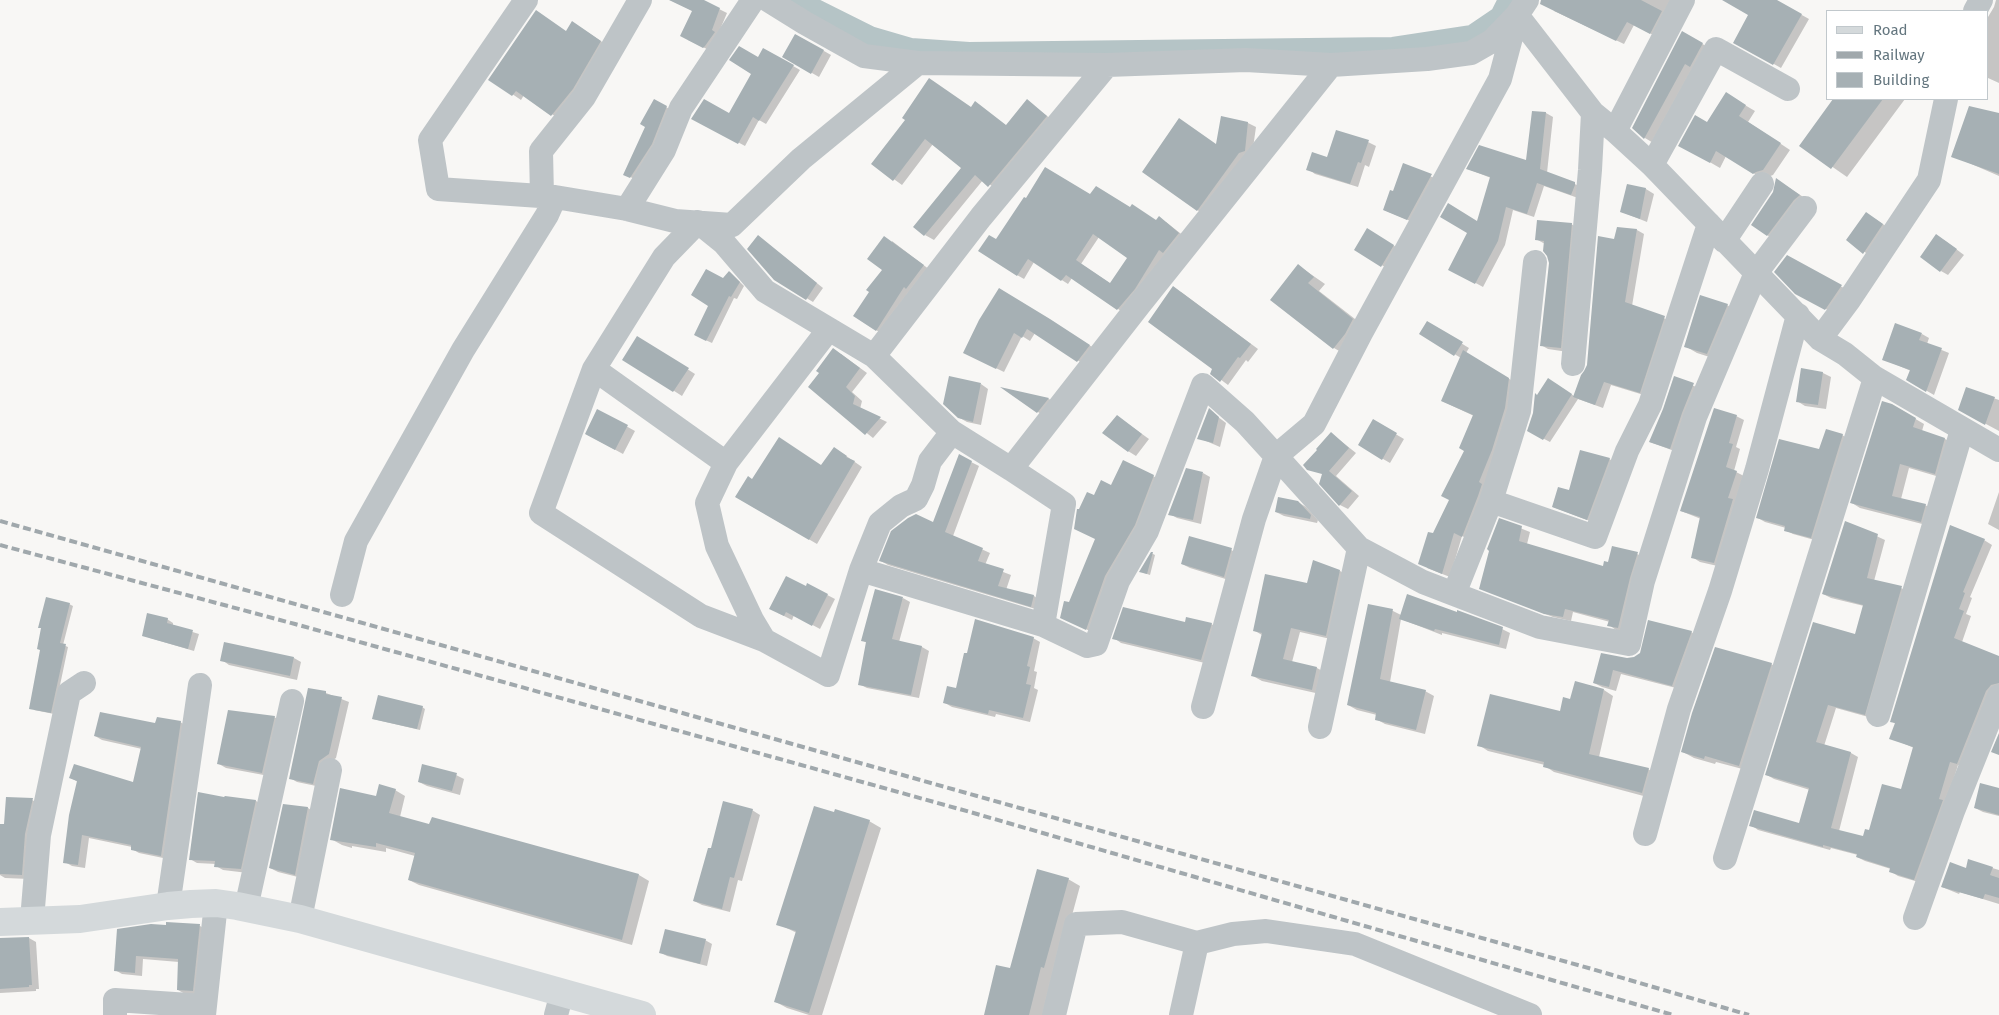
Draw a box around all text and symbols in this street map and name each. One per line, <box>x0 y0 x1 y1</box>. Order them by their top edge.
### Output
legend <box>1826 10 1989 100</box>
text: Road <box>1873 21 1908 39</box>
text: Railway <box>1873 46 1925 64</box>
text: Building <box>1873 71 1929 89</box>

